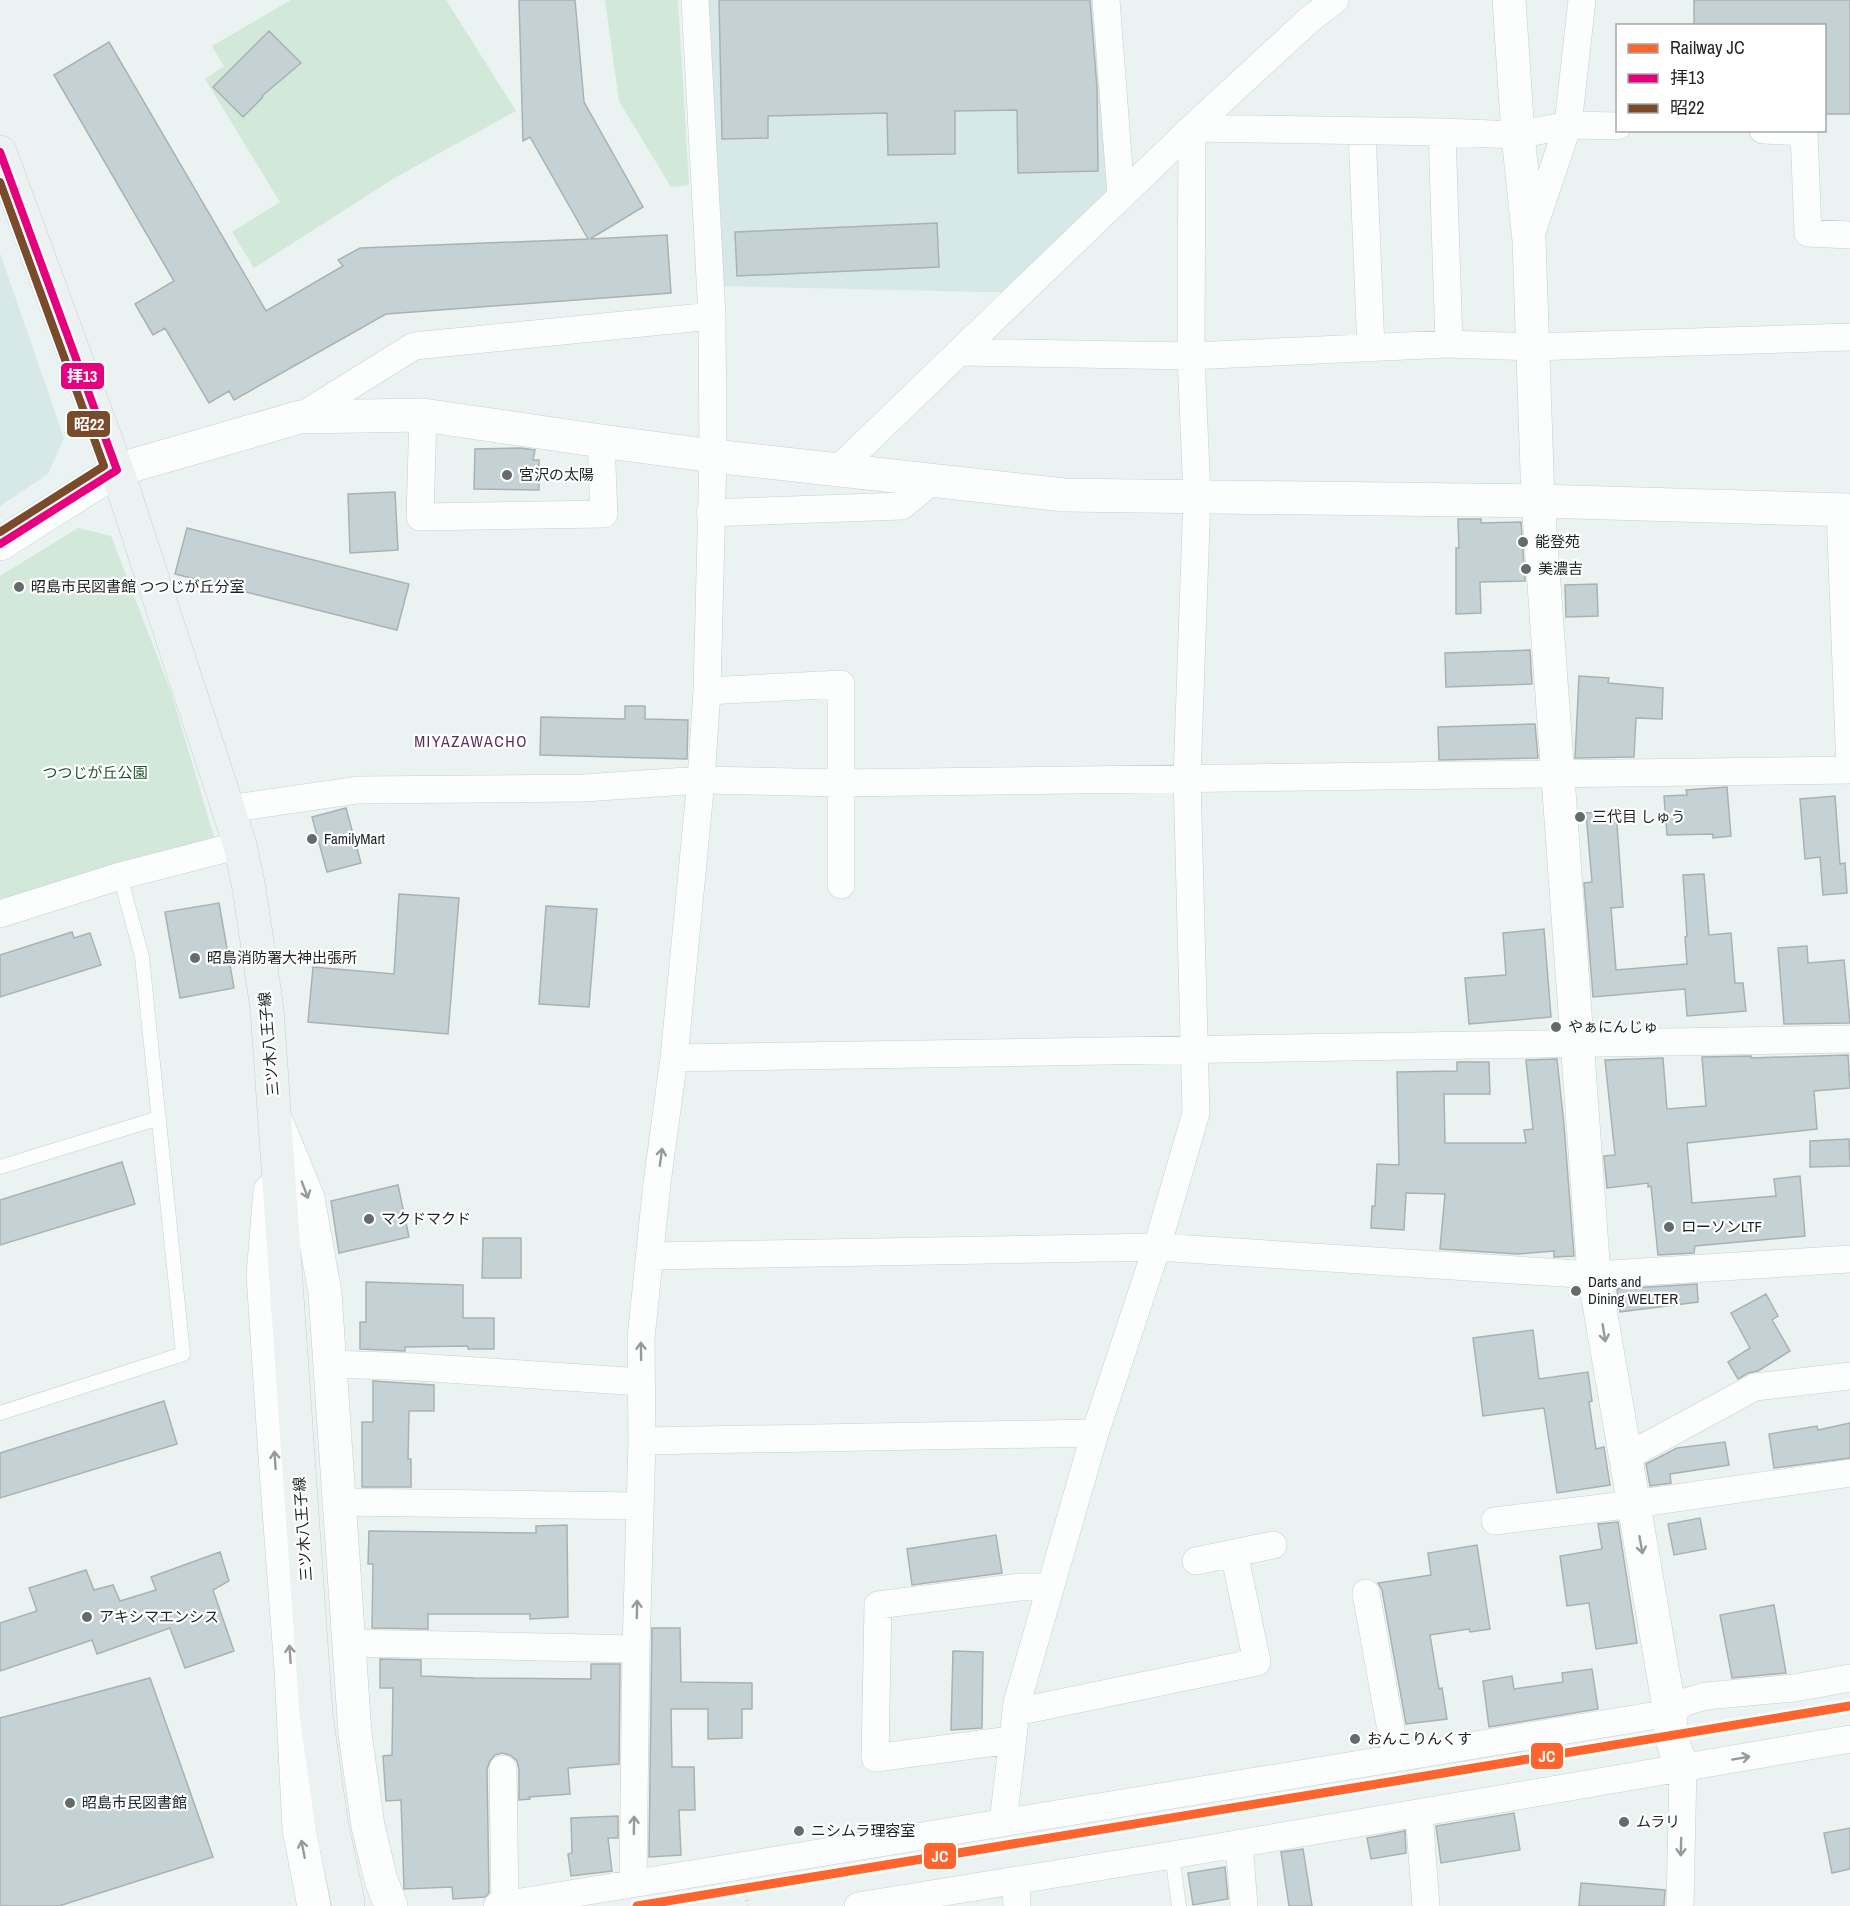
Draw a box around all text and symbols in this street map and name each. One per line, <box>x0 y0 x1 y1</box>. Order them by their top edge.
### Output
legend <box>1616 24 1826 132</box>
text: Railway JC <box>1670 35 1745 60</box>
text: 拝13 <box>1670 65 1704 90</box>
text: 昭22 <box>1670 95 1704 120</box>
line badge: 拝13 <box>60 362 105 390</box>
text: 拝13 <box>67 365 97 387</box>
line badge: 昭22 <box>66 410 111 438</box>
text: 昭22 <box>74 413 104 435</box>
place label: 宮沢の太陽 <box>519 464 594 485</box>
marker: 宮沢の太陽 <box>500 468 514 482</box>
place label: 能登苑 <box>1535 531 1580 552</box>
marker: 能登苑 <box>1516 535 1530 549</box>
place label: 美濃吉 <box>1538 558 1583 579</box>
marker: 美濃吉 <box>1519 562 1533 576</box>
place label: 昭島市民図書館 つつじが丘分室 <box>31 576 244 597</box>
marker: 昭島市民図書館 つつじが丘分室 <box>12 580 26 594</box>
district label: MIYAZAWACHO <box>414 730 528 752</box>
park label: つつじが丘公園 <box>42 762 148 783</box>
place label: 三代目 しゅう <box>1592 806 1685 827</box>
marker: 三代目 しゅう <box>1573 810 1587 824</box>
place label: FamilyMart <box>324 828 385 849</box>
marker: FamilyMart <box>305 832 319 846</box>
place label: 昭島消防署大神出張所 <box>207 947 357 968</box>
marker: 昭島消防署大神出張所 <box>188 951 202 965</box>
street label: 三ツ木八王子線 <box>253 991 284 1097</box>
place label: やぁにんじゅ <box>1568 1016 1658 1037</box>
marker: やぁにんじゅ <box>1549 1020 1563 1034</box>
one-way arrow <box>656 1148 667 1168</box>
one-way arrow <box>300 1181 311 1199</box>
place label: マクドマクド <box>381 1208 471 1229</box>
marker: マクドマクド <box>362 1212 376 1226</box>
place label: ローソンLTF <box>1681 1216 1762 1237</box>
marker: ローソンLTF <box>1662 1220 1676 1234</box>
place label: Darts and Dining WELTER <box>1588 1271 1678 1309</box>
marker: Darts and Dining WELTER <box>1569 1284 1583 1298</box>
one-way arrow <box>1598 1322 1609 1342</box>
one-way arrow <box>635 1342 647 1362</box>
one-way arrow <box>269 1450 280 1470</box>
street label: 三ツ木八王子線 <box>288 1476 317 1582</box>
one-way arrow <box>1636 1535 1647 1555</box>
one-way arrow <box>631 1599 642 1619</box>
place label: アキシマエンシス <box>99 1606 219 1627</box>
marker: アキシマエンシス <box>80 1610 94 1624</box>
one-way arrow <box>284 1645 295 1665</box>
place label: おんこりんくす <box>1367 1728 1472 1749</box>
marker: おんこりんくす <box>1348 1732 1362 1746</box>
line badge: JC <box>1530 1742 1564 1770</box>
text: JC <box>1539 1745 1555 1767</box>
one-way arrow <box>1730 1752 1750 1763</box>
place label: 昭島市民図書館 <box>82 1792 187 1813</box>
marker: 昭島市民図書館 <box>63 1796 77 1810</box>
place label: ムラリ <box>1636 1811 1680 1832</box>
one-way arrow <box>628 1815 640 1835</box>
marker: ムラリ <box>1617 1815 1631 1829</box>
place label: ニシムラ理容室 <box>811 1820 915 1841</box>
marker: ニシムラ理容室 <box>792 1824 806 1838</box>
one-way arrow <box>1675 1837 1687 1857</box>
one-way arrow <box>296 1839 308 1858</box>
line badge: JC <box>923 1842 957 1870</box>
text: JC <box>932 1845 948 1867</box>

